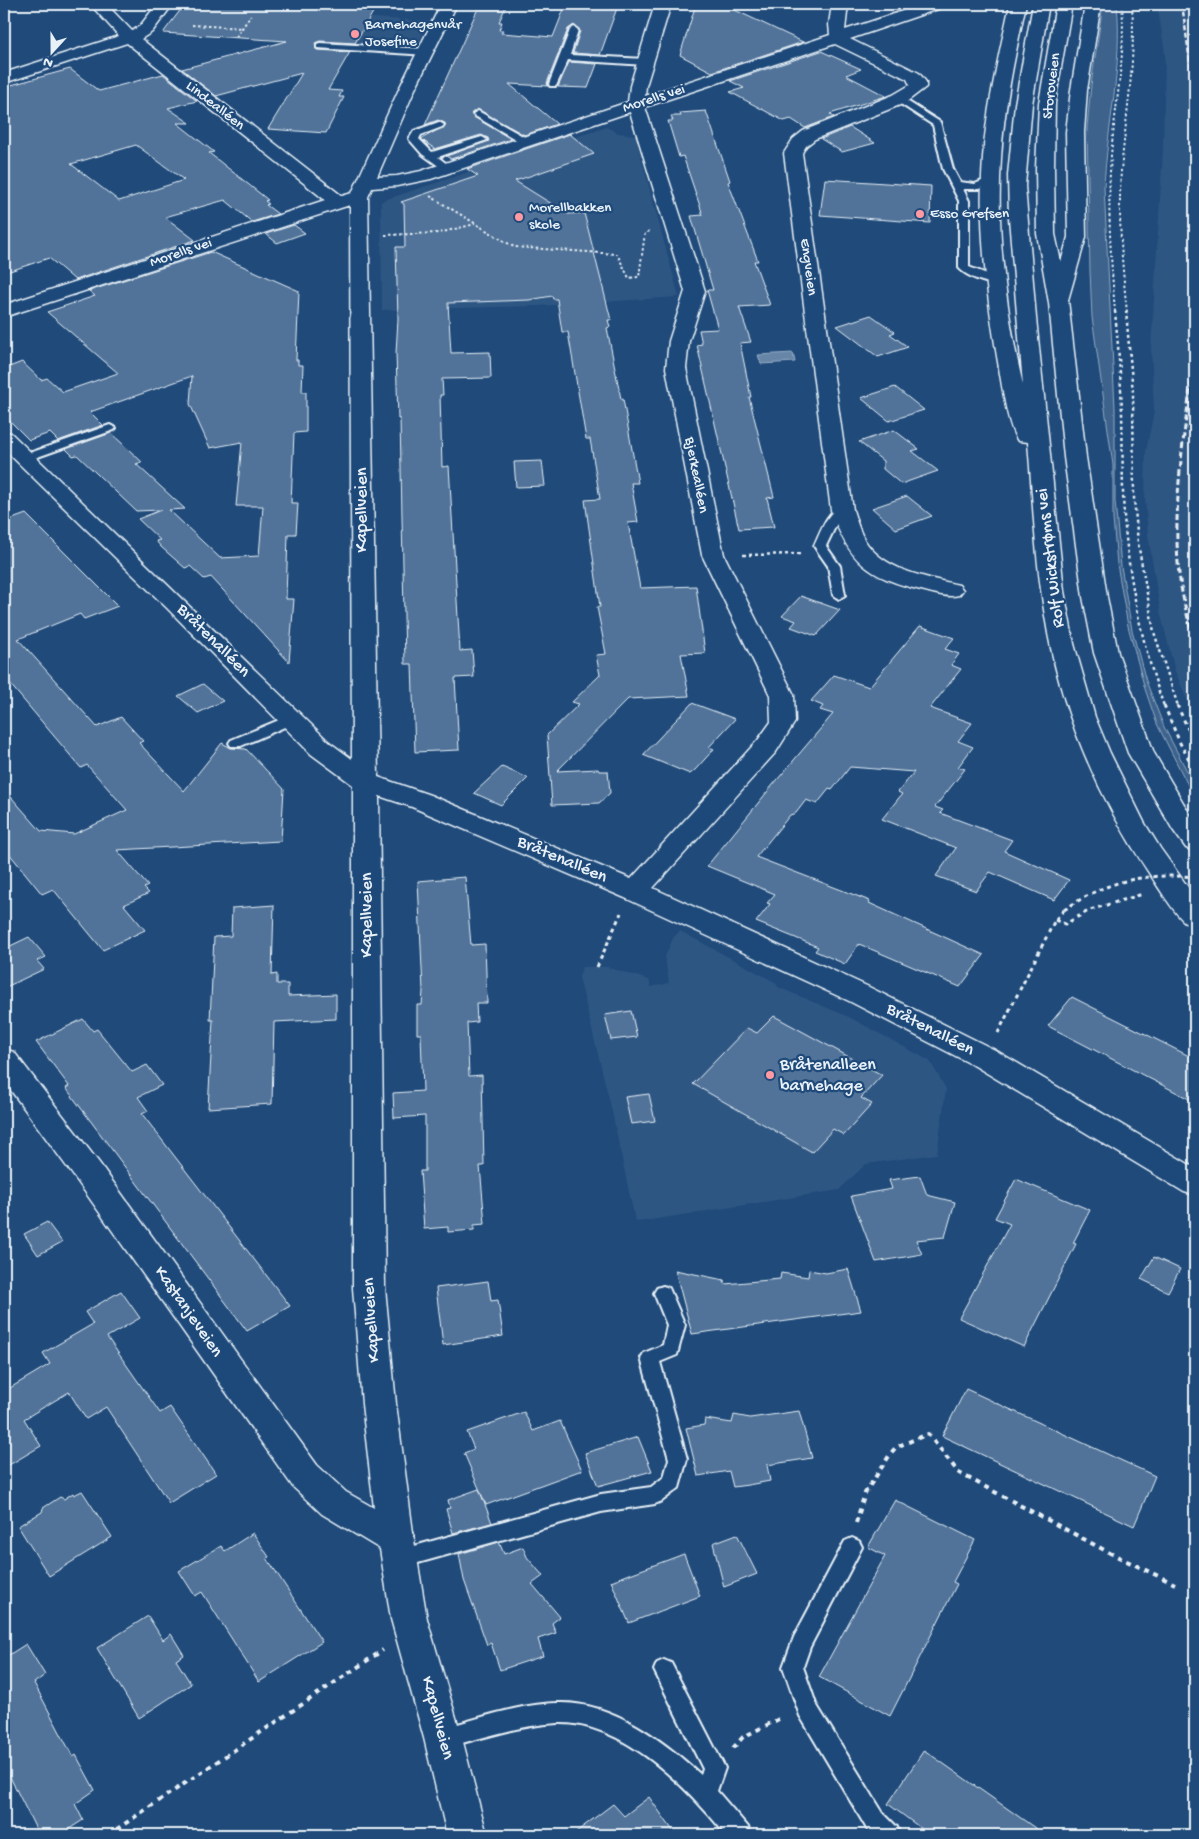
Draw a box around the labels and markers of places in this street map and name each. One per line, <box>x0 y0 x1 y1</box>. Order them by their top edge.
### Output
place label: Barnehagenvår Josefine <box>364 16 463 51</box>
marker: Barnehagenvår Josefine <box>349 28 361 40</box>
place label: Morellbakken skole <box>529 199 611 234</box>
place label: Esso Grefsen <box>930 205 1009 223</box>
marker: Esso Grefsen <box>914 208 926 220</box>
marker: Morellbakken skole <box>513 211 525 223</box>
place label: Bråtenalleen barnehage <box>779 1055 876 1097</box>
marker: Bråtenalleen barnehage <box>764 1069 776 1081</box>

